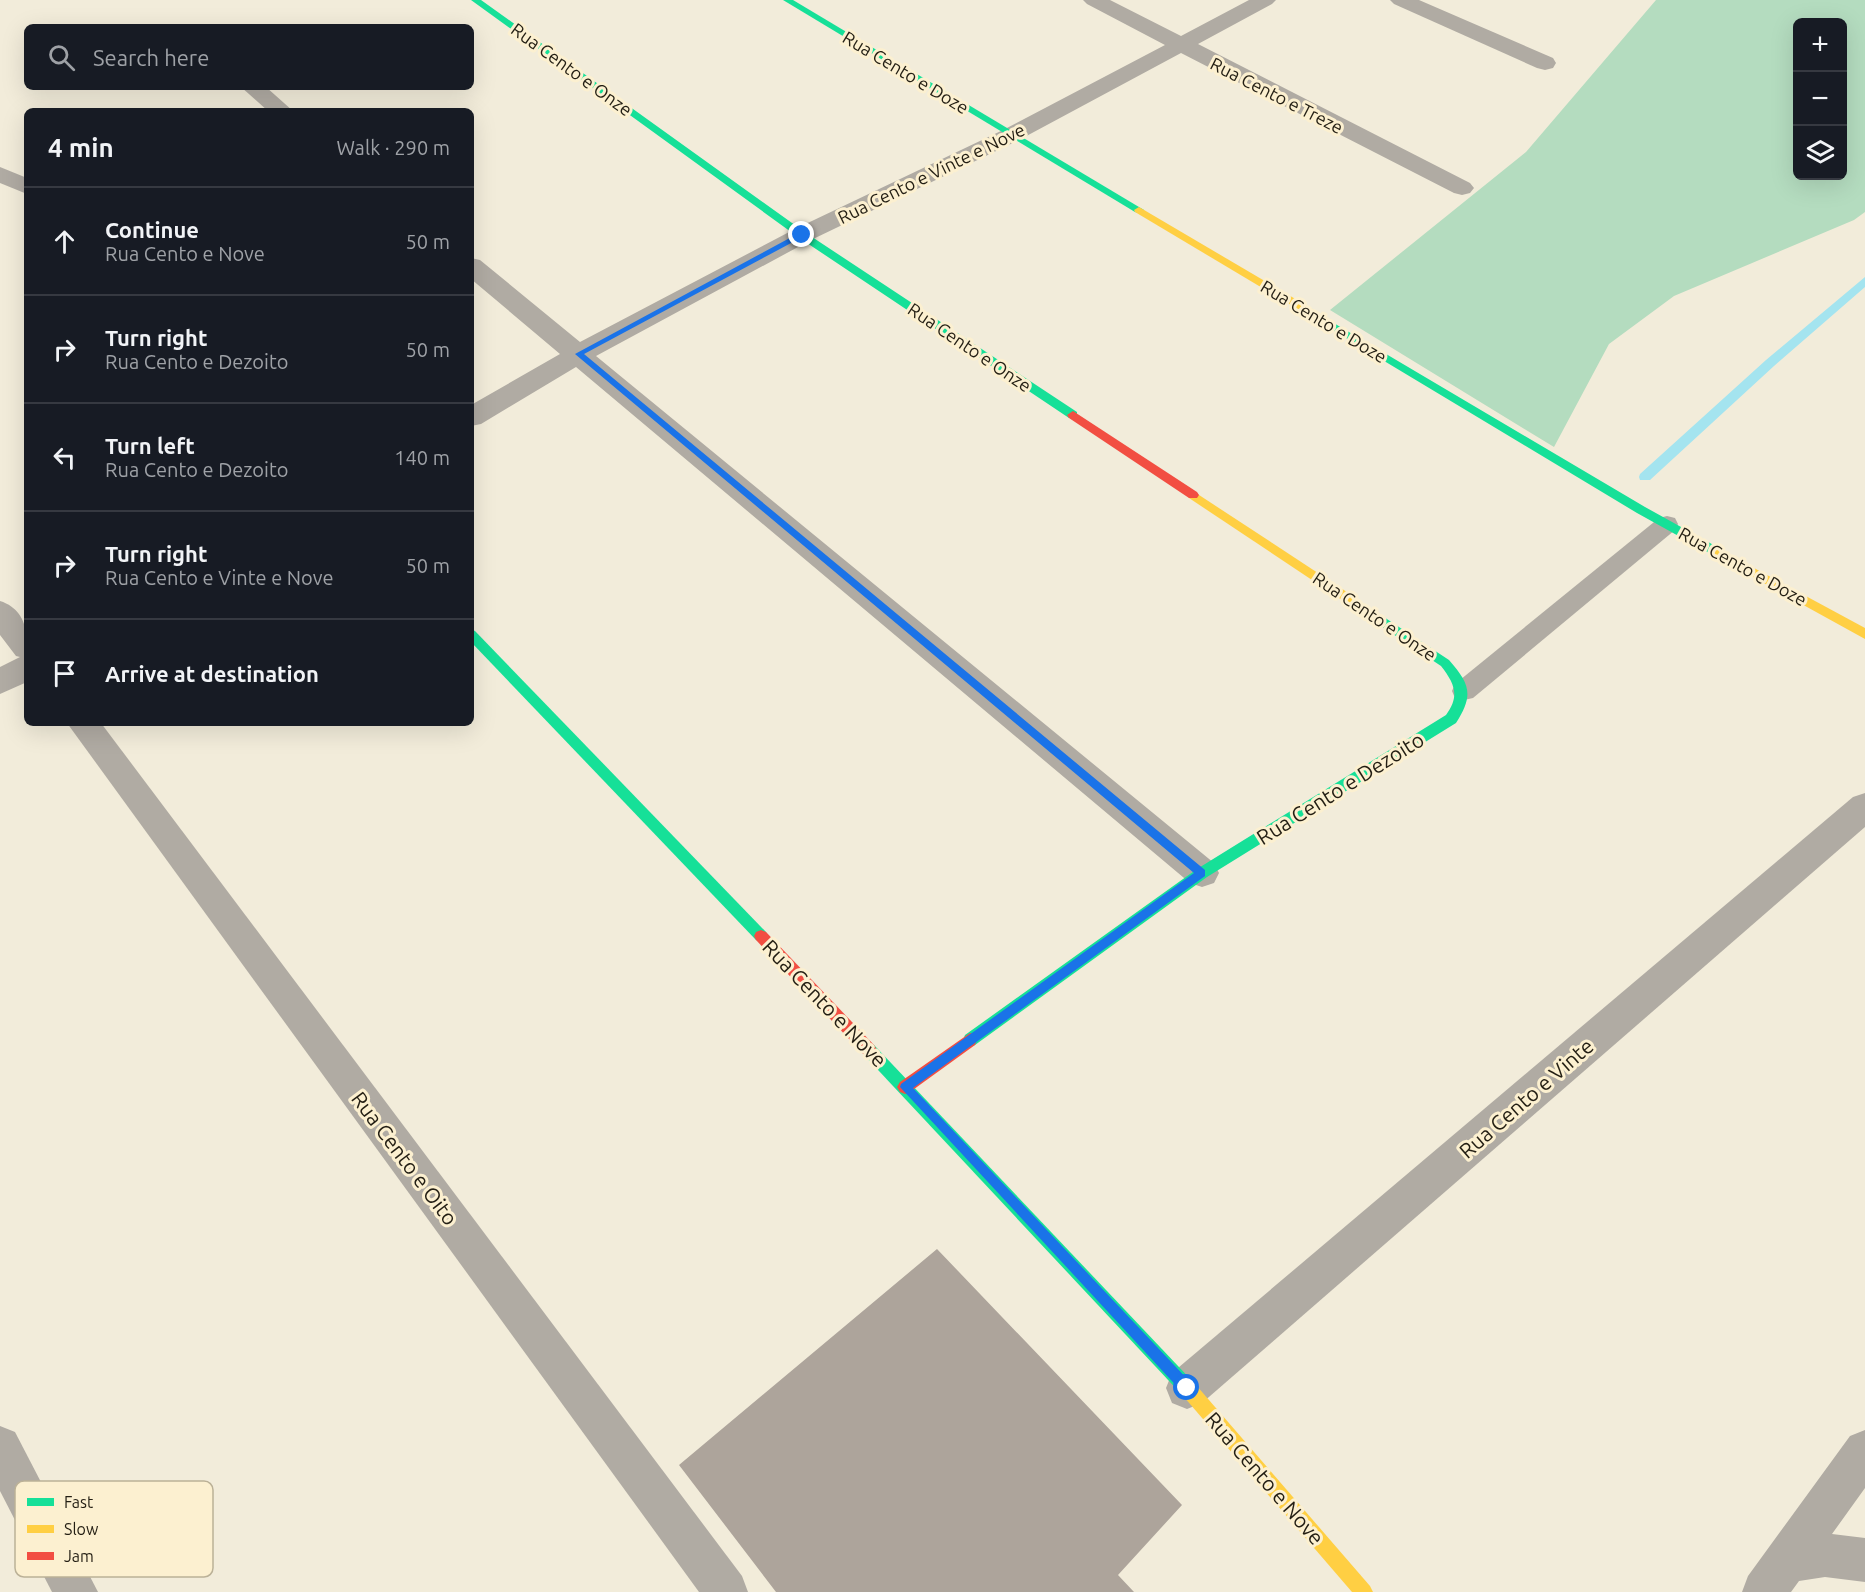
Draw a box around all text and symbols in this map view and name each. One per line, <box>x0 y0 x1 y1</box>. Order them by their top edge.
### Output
map controls <box>1793 18 1847 180</box>
button: + <box>1793 18 1847 72</box>
street label: Rua Cento e Onze <box>508 19 636 119</box>
search box <box>24 24 474 90</box>
street label: Rua Cento e Doze <box>840 27 972 117</box>
icon: search <box>45 41 78 74</box>
text: Search here <box>93 45 209 70</box>
street label: Rua Cento e Treze <box>1207 53 1347 137</box>
button: − <box>1793 72 1847 126</box>
street label: Rua Cento e Vinte e Nove <box>834 119 1028 227</box>
button: layers <box>1793 126 1847 180</box>
text: 4 min <box>48 133 114 162</box>
text: Walk · 290 m <box>337 136 450 159</box>
text: Continue <box>105 217 199 242</box>
route end <box>788 221 814 247</box>
icon: ahead <box>48 225 81 258</box>
text: 50 m <box>406 230 450 253</box>
text: Rua Cento e Nove <box>105 242 265 265</box>
street label: Rua Cento e Doze <box>1258 276 1390 366</box>
street label: Rua Cento e Onze <box>905 298 1035 396</box>
text: Turn right <box>105 325 207 350</box>
icon: right <box>48 333 81 366</box>
text: 50 m <box>406 338 450 361</box>
text: Rua Cento e Dezoito <box>105 350 288 373</box>
text: Turn left <box>105 433 195 458</box>
icon: left <box>48 441 81 474</box>
text: 140 m <box>394 446 450 469</box>
text: Rua Cento e Dezoito <box>105 458 288 481</box>
street label: Rua Cento e Doze <box>1676 523 1810 609</box>
text: Turn right <box>105 541 207 566</box>
icon: right <box>48 549 81 582</box>
text: 50 m <box>406 554 450 577</box>
text: Rua Cento e Vinte e Nove <box>105 566 334 589</box>
street label: Rua Cento e Onze <box>1310 567 1440 665</box>
icon: arrive <box>48 657 81 690</box>
text: Arrive at destination <box>105 661 319 686</box>
street label: Rua Cento e Dezoito <box>1252 727 1428 849</box>
street label: Rua Cento e Nove <box>758 934 892 1072</box>
street label: Rua Cento e Vinte <box>1454 1033 1598 1163</box>
street label: Rua Cento e Oito <box>347 1087 463 1229</box>
route start <box>1173 1374 1199 1400</box>
street label: Rua Cento e Nove <box>1201 1407 1329 1549</box>
legend <box>15 1481 213 1577</box>
text: Fast <box>64 1493 94 1511</box>
text: Slow <box>64 1520 99 1538</box>
text: Jam <box>64 1547 94 1565</box>

